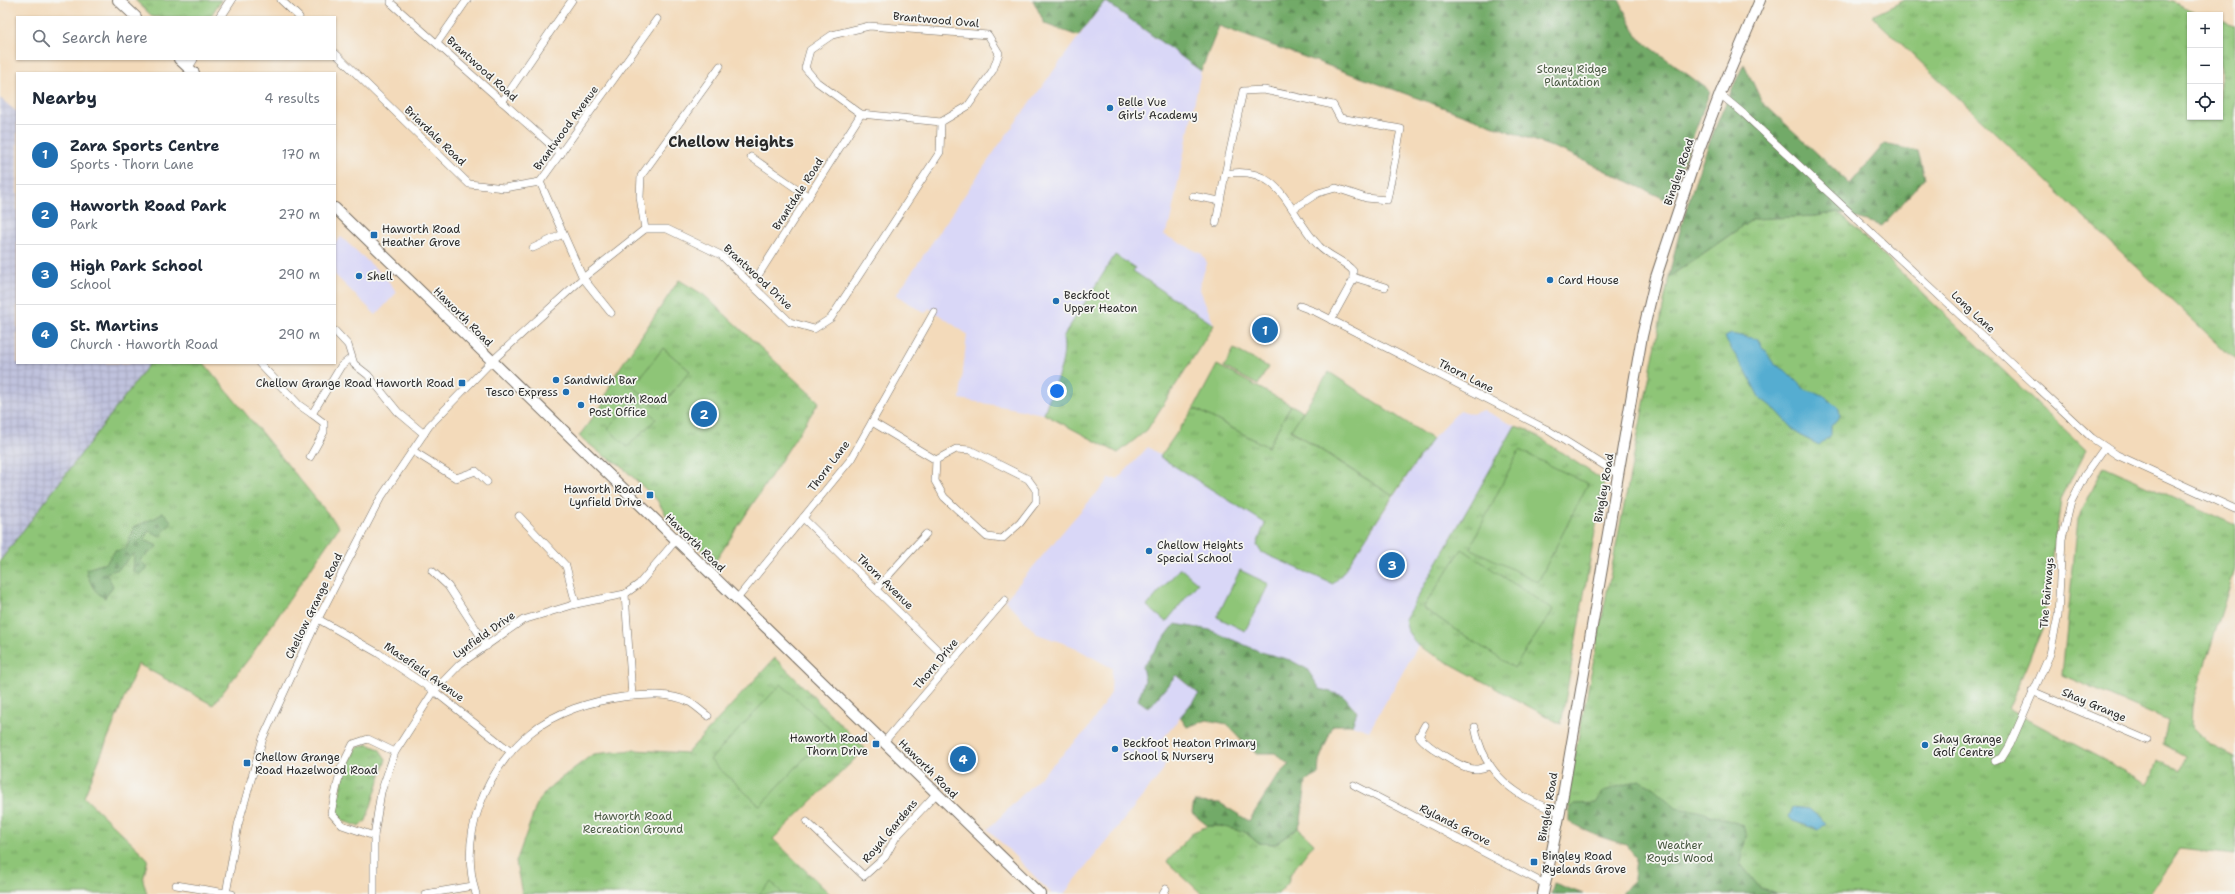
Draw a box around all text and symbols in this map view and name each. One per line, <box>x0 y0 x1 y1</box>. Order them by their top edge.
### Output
street label: Brantwood Oval <box>892 9 980 31</box>
map controls <box>2187 12 2223 120</box>
button: + <box>2187 12 2223 48</box>
search box <box>16 16 336 60</box>
icon: search <box>30 27 52 49</box>
text: Search here <box>62 28 148 48</box>
street label: Brantwood Road <box>443 33 521 105</box>
button: − <box>2187 48 2223 84</box>
park label: Stoney Ridge Plantation <box>1537 62 1607 90</box>
street label: Brantwood Avenue <box>530 83 602 173</box>
button: locate <box>2187 84 2223 120</box>
text: Nearby <box>32 87 97 109</box>
text: 4 results <box>264 90 320 107</box>
place label: Belle Vue Girls' Academy <box>1118 95 1198 123</box>
street label: Briardale Road <box>401 103 469 169</box>
marker: Belle Vue Girls' Academy <box>1105 103 1115 113</box>
district label: Chellow Heights <box>668 132 794 152</box>
text: Zara Sports Centre <box>70 136 220 156</box>
street label: Bingley Road <box>1661 137 1697 207</box>
text: 1 <box>42 146 48 163</box>
text: 170 m <box>282 146 320 163</box>
street label: Brantdale Road <box>769 155 827 233</box>
text: Sports · Thorn Lane <box>70 156 194 173</box>
text: Haworth Road Park <box>70 196 227 216</box>
text: 2 <box>40 206 50 223</box>
text: 270 m <box>278 206 320 223</box>
text: Park <box>70 216 98 233</box>
place label: Haworth Road Heather Grove <box>382 222 461 250</box>
marker: Haworth Road Heather Grove <box>369 230 379 240</box>
street label: Brantwood Drive <box>720 241 796 313</box>
text: High Park School <box>70 256 203 276</box>
text: 3 <box>40 266 50 283</box>
text: 290 m <box>278 266 320 283</box>
place label: Shell <box>367 269 393 284</box>
marker: Shell <box>354 271 364 281</box>
place label: Card House <box>1558 273 1619 288</box>
marker: Card House <box>1545 275 1555 285</box>
text: School <box>70 276 111 293</box>
street label: Haworth Road <box>430 284 496 350</box>
place label: Beckfoot Upper Heaton <box>1064 288 1138 316</box>
street label: Long Lane <box>1948 288 1998 336</box>
marker: Beckfoot Upper Heaton <box>1051 296 1061 306</box>
pin: 1 <box>1252 315 1278 345</box>
text: St. Martins <box>70 316 159 336</box>
text: 4 <box>40 326 50 343</box>
text: 290 m <box>278 326 320 343</box>
text: Church · Haworth Road <box>70 336 218 353</box>
street label: Thorn Lane <box>1436 356 1496 396</box>
place label: Sandwich Bar <box>564 373 637 388</box>
marker: Sandwich Bar <box>551 375 561 385</box>
place label: Chellow Grange Road Haworth Road <box>256 376 454 391</box>
marker: Chellow Grange Road Haworth Road <box>457 378 467 388</box>
your location <box>1047 381 1067 401</box>
place label: Tesco Express <box>485 385 558 400</box>
marker: Tesco Express <box>561 387 571 397</box>
place label: Haworth Road Post Office <box>589 392 667 420</box>
pin: 2 <box>691 399 717 429</box>
marker: Haworth Road Post Office <box>576 400 586 410</box>
street label: Thorn Lane <box>805 437 853 495</box>
street label: Bingley Road <box>1591 452 1617 524</box>
place label: Haworth Road Lynfield Drive <box>564 482 642 510</box>
marker: Haworth Road Lynfield Drive <box>645 490 655 500</box>
street label: Haworth Road <box>662 510 728 576</box>
place label: Chellow Heights Special School <box>1157 538 1243 566</box>
marker: Chellow Heights Special School <box>1144 546 1154 556</box>
street label: Chellow Grange Road <box>282 550 346 662</box>
pin: 3 <box>1379 550 1405 580</box>
street label: Thorn Avenue <box>853 551 917 613</box>
street label: The Fairways <box>2036 557 2058 629</box>
street label: Lynfield Drive <box>450 608 518 662</box>
street label: Thorn Drive <box>910 635 962 693</box>
street label: Masefield Avenue <box>381 639 467 705</box>
street label: Shay Grange <box>2059 685 2129 725</box>
place label: Haworth Road Thorn Drive <box>790 731 868 759</box>
place label: Shay Grange Golf Centre <box>1933 732 2002 760</box>
street label: Haworth Road <box>895 736 961 802</box>
place label: Beckfoot Heaton Primary School & Nursery <box>1123 736 1256 764</box>
marker: Haworth Road Thorn Drive <box>871 739 881 749</box>
marker: Shay Grange Golf Centre <box>1920 740 1930 750</box>
pin: 4 <box>950 744 976 774</box>
marker: Beckfoot Heaton Primary School & Nursery <box>1110 744 1120 754</box>
place label: Chellow Grange Road Hazelwood Road <box>255 750 378 778</box>
marker: Chellow Grange Road Hazelwood Road <box>242 758 252 768</box>
street label: Bingley Road <box>1535 771 1561 843</box>
street label: Royal Gardens <box>859 796 921 866</box>
street label: Rylands Grove <box>1417 801 1493 849</box>
park label: Haworth Road Recreation Ground <box>583 809 683 837</box>
park label: Weather Royds Wood <box>1647 838 1713 866</box>
place label: Bingley Road Ryelands Grove <box>1542 849 1626 877</box>
marker: Bingley Road Ryelands Grove <box>1529 857 1539 867</box>

